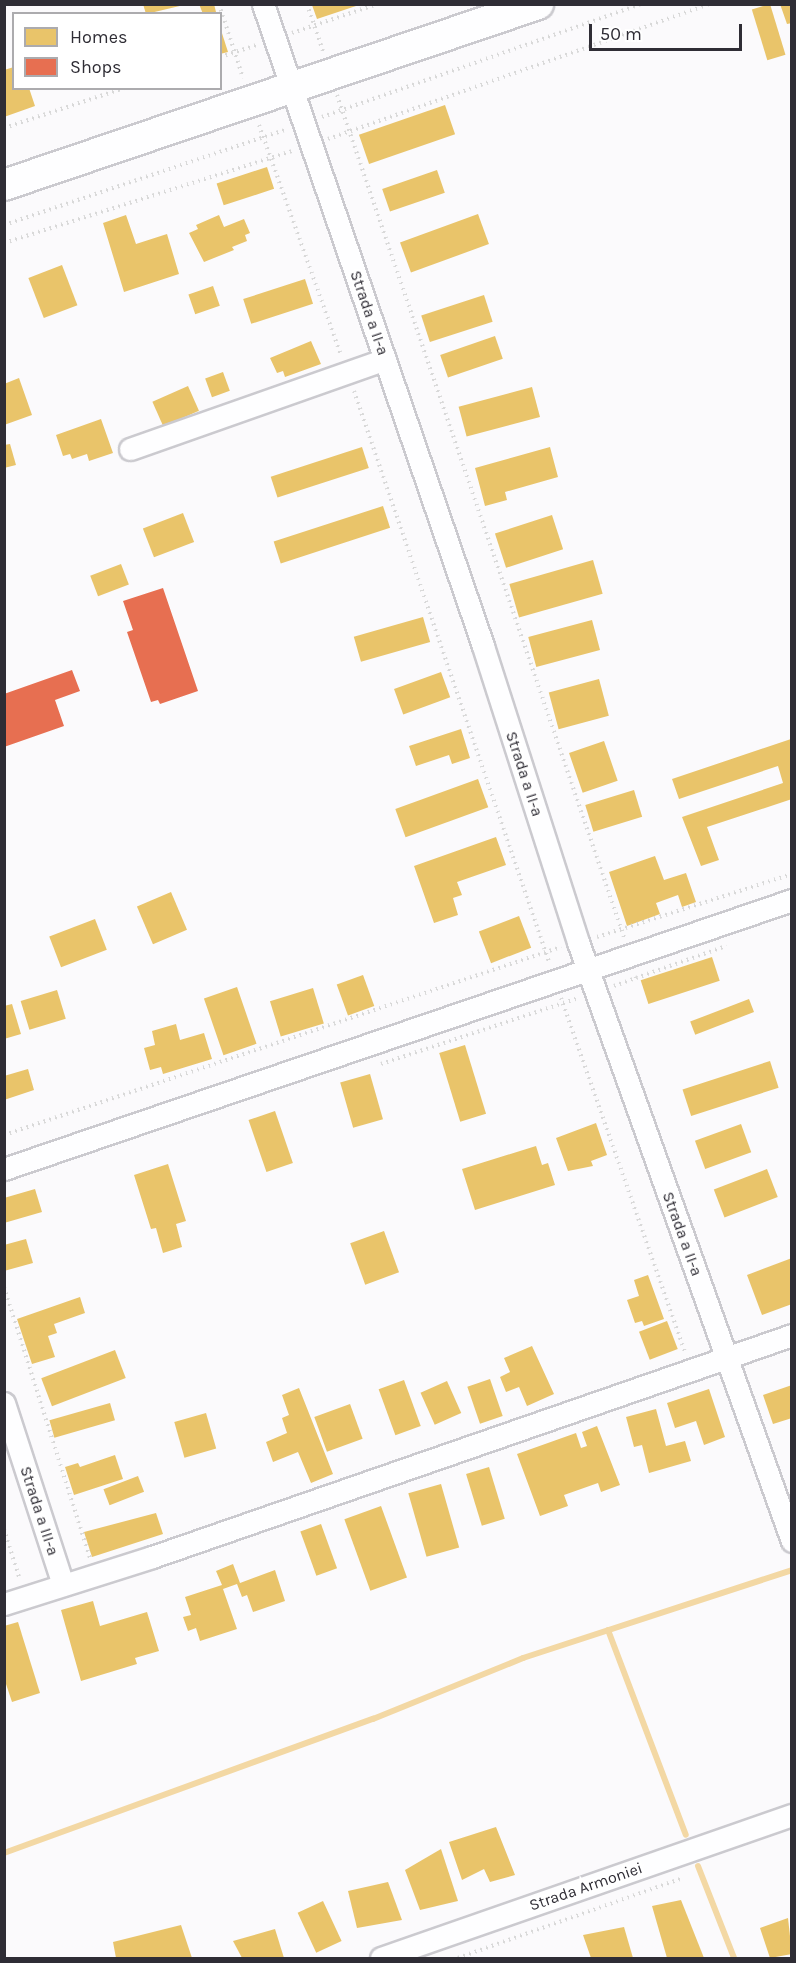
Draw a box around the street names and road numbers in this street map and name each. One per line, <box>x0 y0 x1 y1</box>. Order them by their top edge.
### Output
street label: Strada a II-a <box>346 268 392 358</box>
street label: Strada a II-a <box>501 729 547 819</box>
street label: Strada a II-a <box>658 1189 706 1279</box>
street label: Strada a III-a <box>16 1464 62 1558</box>
street label: Strada Armoniei <box>527 1859 645 1915</box>

